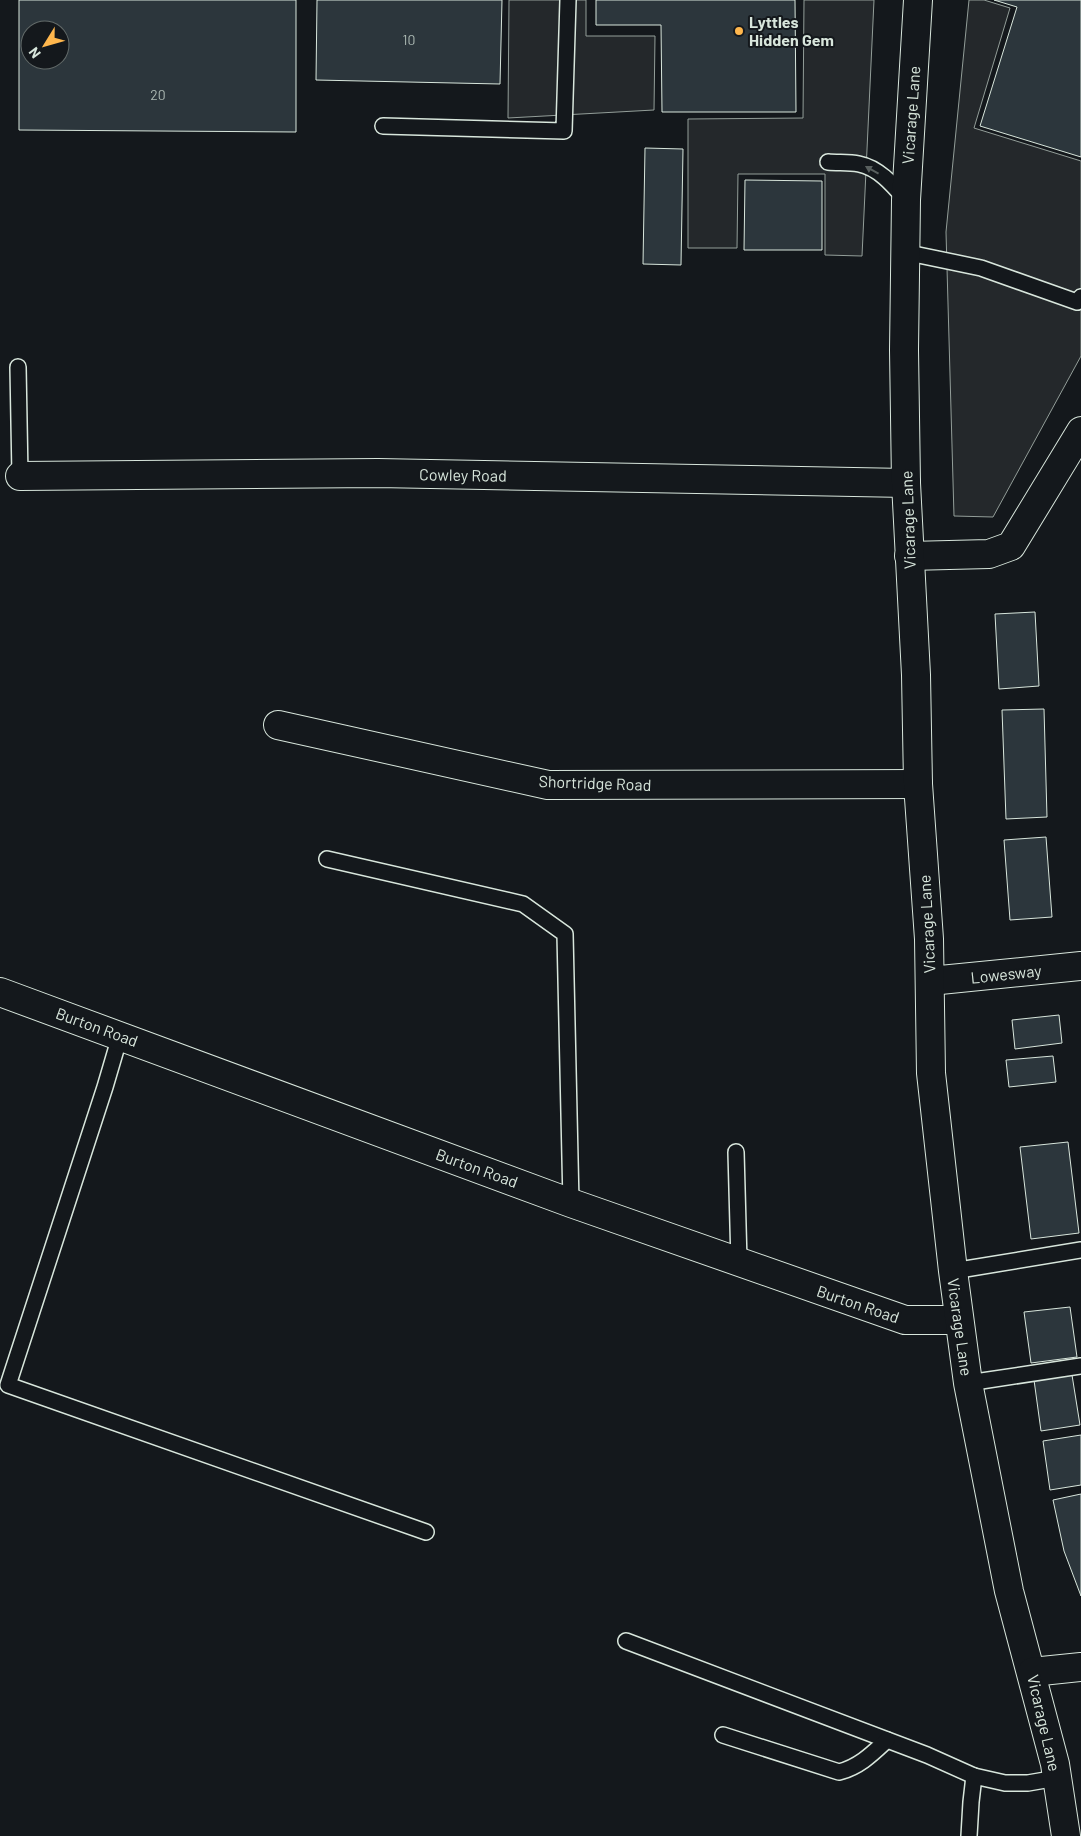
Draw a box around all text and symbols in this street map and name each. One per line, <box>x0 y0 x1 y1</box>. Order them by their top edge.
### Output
place label: Lyttles Hidden Gem <box>749 12 834 49</box>
north arrow <box>20 20 70 70</box>
marker: Lyttles Hidden Gem <box>733 25 745 37</box>
house number: 10 <box>403 31 415 48</box>
text: N <box>25 44 44 62</box>
street label: Vicarage Lane <box>898 65 923 165</box>
house number: 20 <box>150 86 166 103</box>
one-way arrow <box>864 166 879 174</box>
street label: Cowley Road <box>419 464 507 485</box>
street label: Vicarage Lane <box>896 470 919 570</box>
street label: Shortridge Road <box>538 771 652 794</box>
street label: Vicarage Lane <box>914 874 939 974</box>
street label: Lowesway <box>970 960 1043 987</box>
street label: Burton Road <box>54 1003 141 1050</box>
street label: Burton Road <box>434 1144 521 1191</box>
street label: Vicarage Lane <box>944 1277 977 1377</box>
street label: Burton Road <box>814 1281 902 1326</box>
street label: Vicarage Lane <box>1024 1673 1065 1773</box>

